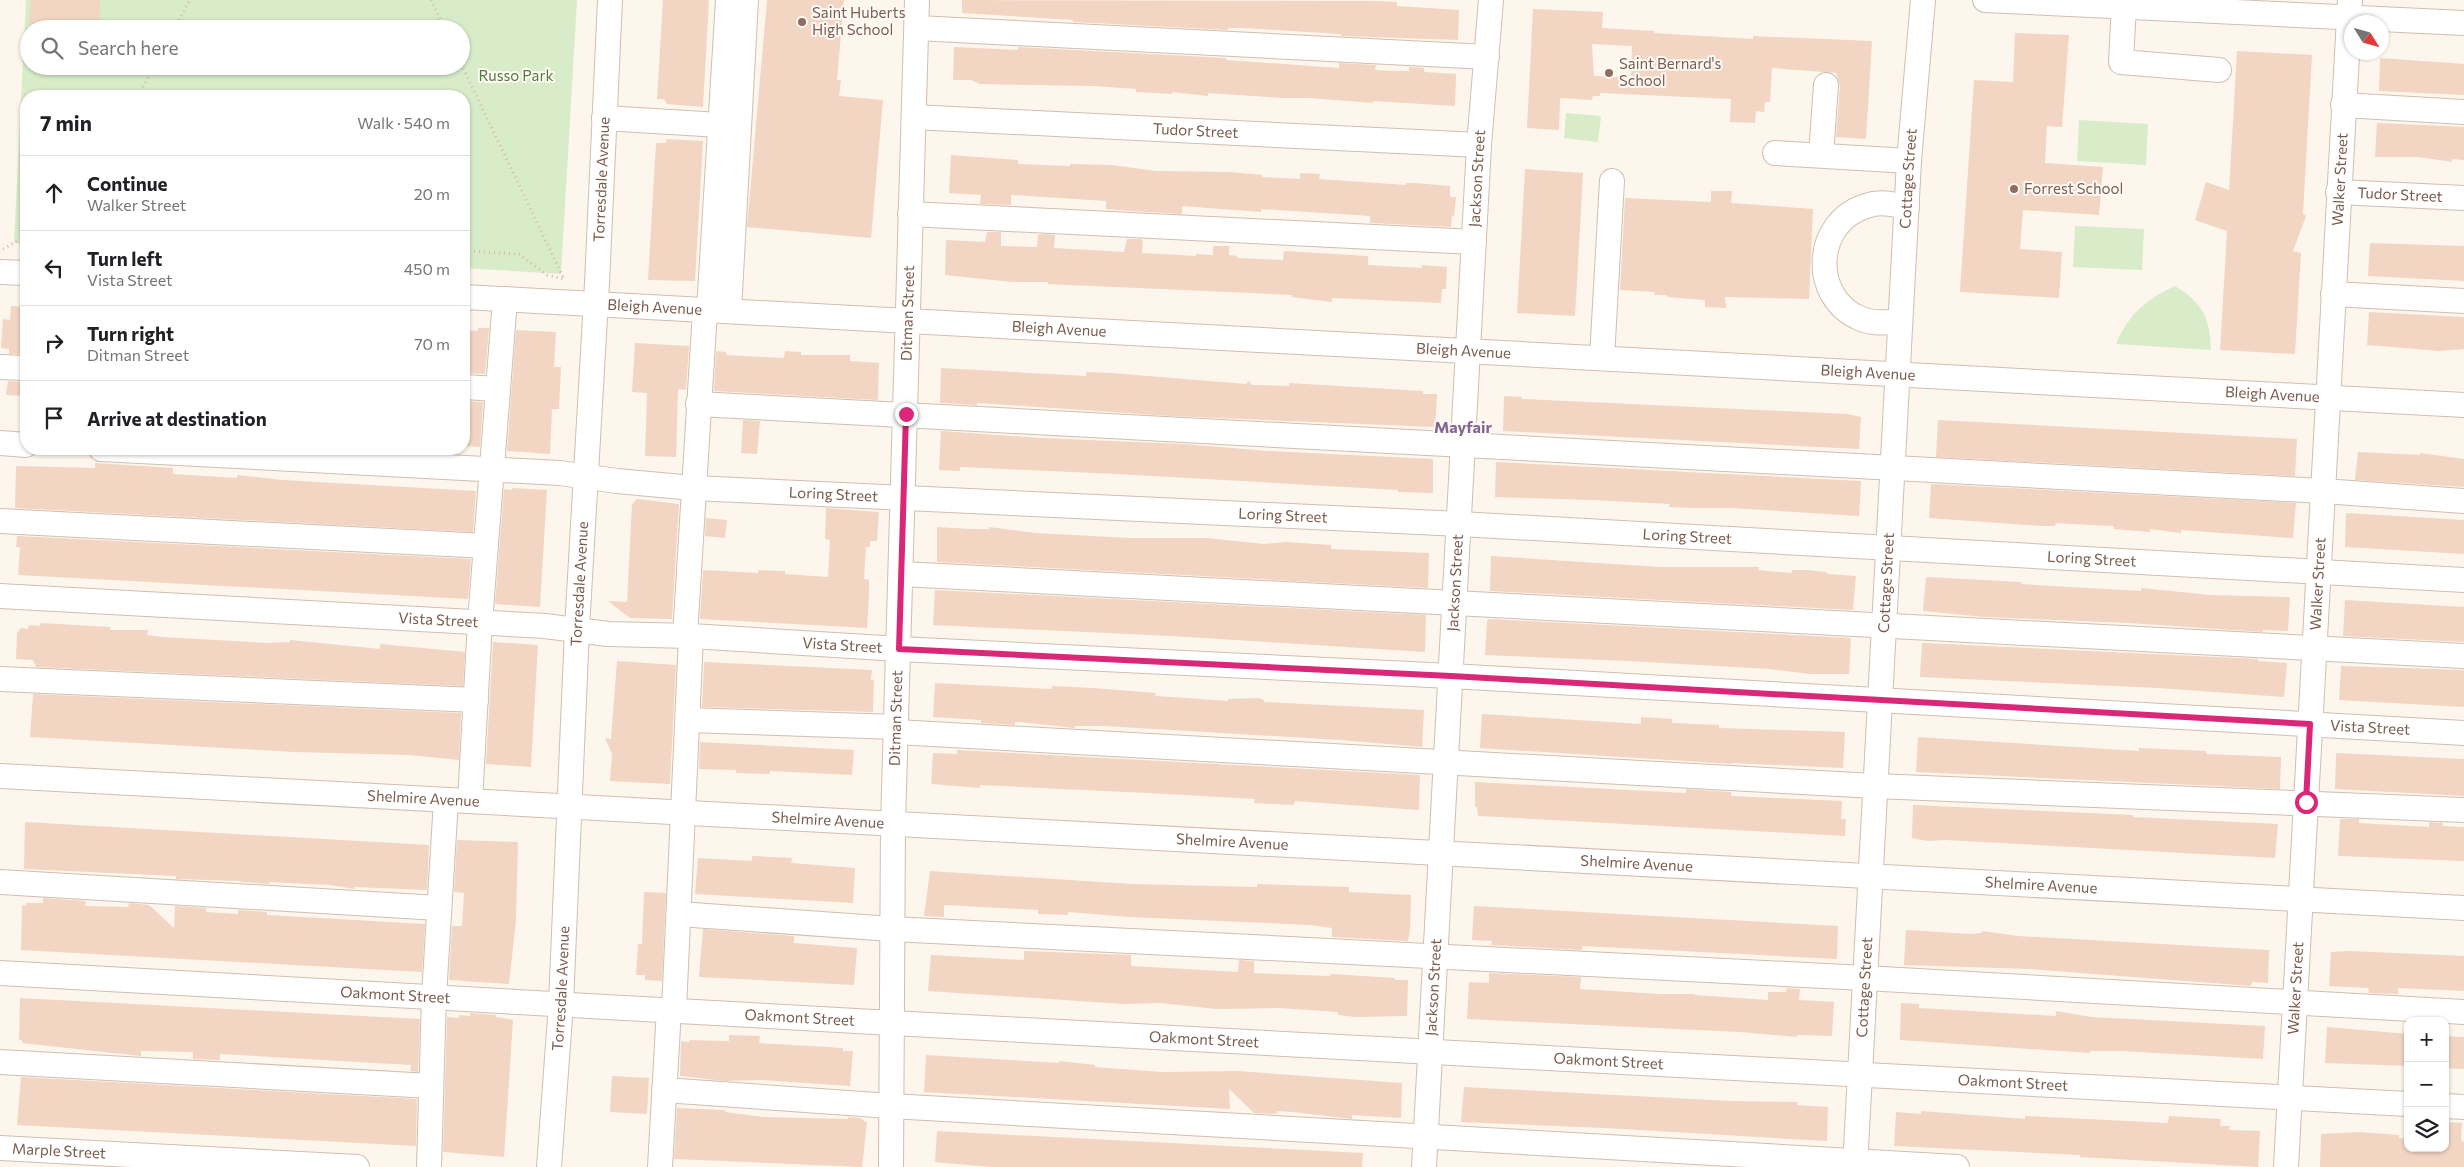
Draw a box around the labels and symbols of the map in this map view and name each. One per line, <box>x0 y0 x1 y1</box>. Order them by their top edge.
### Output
place label: Saint Huberts High School <box>812 3 906 38</box>
north arrow <box>2344 15 2389 60</box>
marker: Saint Huberts High School <box>796 16 808 28</box>
place label: Saint Bernard's School <box>1619 54 1722 89</box>
park label: Russo Park <box>478 66 554 84</box>
marker: Saint Bernard's School <box>1603 67 1615 79</box>
street label: Torresdale Avenue <box>589 116 613 242</box>
street label: Tudor Street <box>1152 119 1239 141</box>
street label: Cottage Street <box>1895 127 1920 229</box>
street label: Jackson Street <box>1465 129 1488 228</box>
street label: Walker Street <box>2328 132 2351 226</box>
place label: Forrest School <box>2024 179 2123 197</box>
marker: Forrest School <box>2008 183 2020 195</box>
street label: Tudor Street <box>2357 183 2443 205</box>
street label: Ditman Street <box>896 265 917 361</box>
street label: Bleigh Avenue <box>607 295 703 318</box>
street label: Bleigh Avenue <box>1011 317 1107 340</box>
street label: Bleigh Avenue <box>1416 338 1512 362</box>
street label: Bleigh Avenue <box>1820 360 1916 383</box>
street label: Bleigh Avenue <box>2225 382 2320 405</box>
route end <box>895 403 918 426</box>
district label: Mayfair <box>1434 417 1492 436</box>
street label: Loring Street <box>788 483 879 505</box>
street label: Loring Street <box>1238 504 1328 526</box>
street label: Torresdale Avenue <box>566 521 591 647</box>
street label: Loring Street <box>1642 524 1733 547</box>
street label: Cottage Street <box>1874 532 1897 633</box>
street label: Jackson Street <box>1443 534 1466 632</box>
street label: Walker Street <box>2305 537 2329 631</box>
street label: Loring Street <box>2047 547 2137 570</box>
street label: Vista Street <box>398 608 479 630</box>
street label: Vista Street <box>802 633 883 656</box>
street label: Ditman Street <box>885 670 905 766</box>
street label: Vista Street <box>2330 715 2411 738</box>
street label: Shelmire Avenue <box>367 786 480 810</box>
route start <box>2295 791 2318 814</box>
street label: Shelmire Avenue <box>771 807 885 831</box>
street label: Shelmire Avenue <box>1176 829 1289 853</box>
street label: Shelmire Avenue <box>1580 851 1694 875</box>
street label: Shelmire Avenue <box>1984 872 2098 896</box>
street label: Torresdale Avenue <box>548 925 572 1051</box>
street label: Cottage Street <box>1852 937 1875 1038</box>
street label: Jackson Street <box>1421 938 1444 1036</box>
street label: Walker Street <box>2283 941 2306 1035</box>
street label: Oakmont Street <box>340 982 451 1006</box>
street label: Oakmont Street <box>744 1005 855 1029</box>
street label: Oakmont Street <box>1149 1027 1260 1051</box>
street label: Oakmont Street <box>1553 1048 1664 1072</box>
street label: Oakmont Street <box>1957 1070 2069 1094</box>
street label: Marple Street <box>12 1139 106 1162</box>

